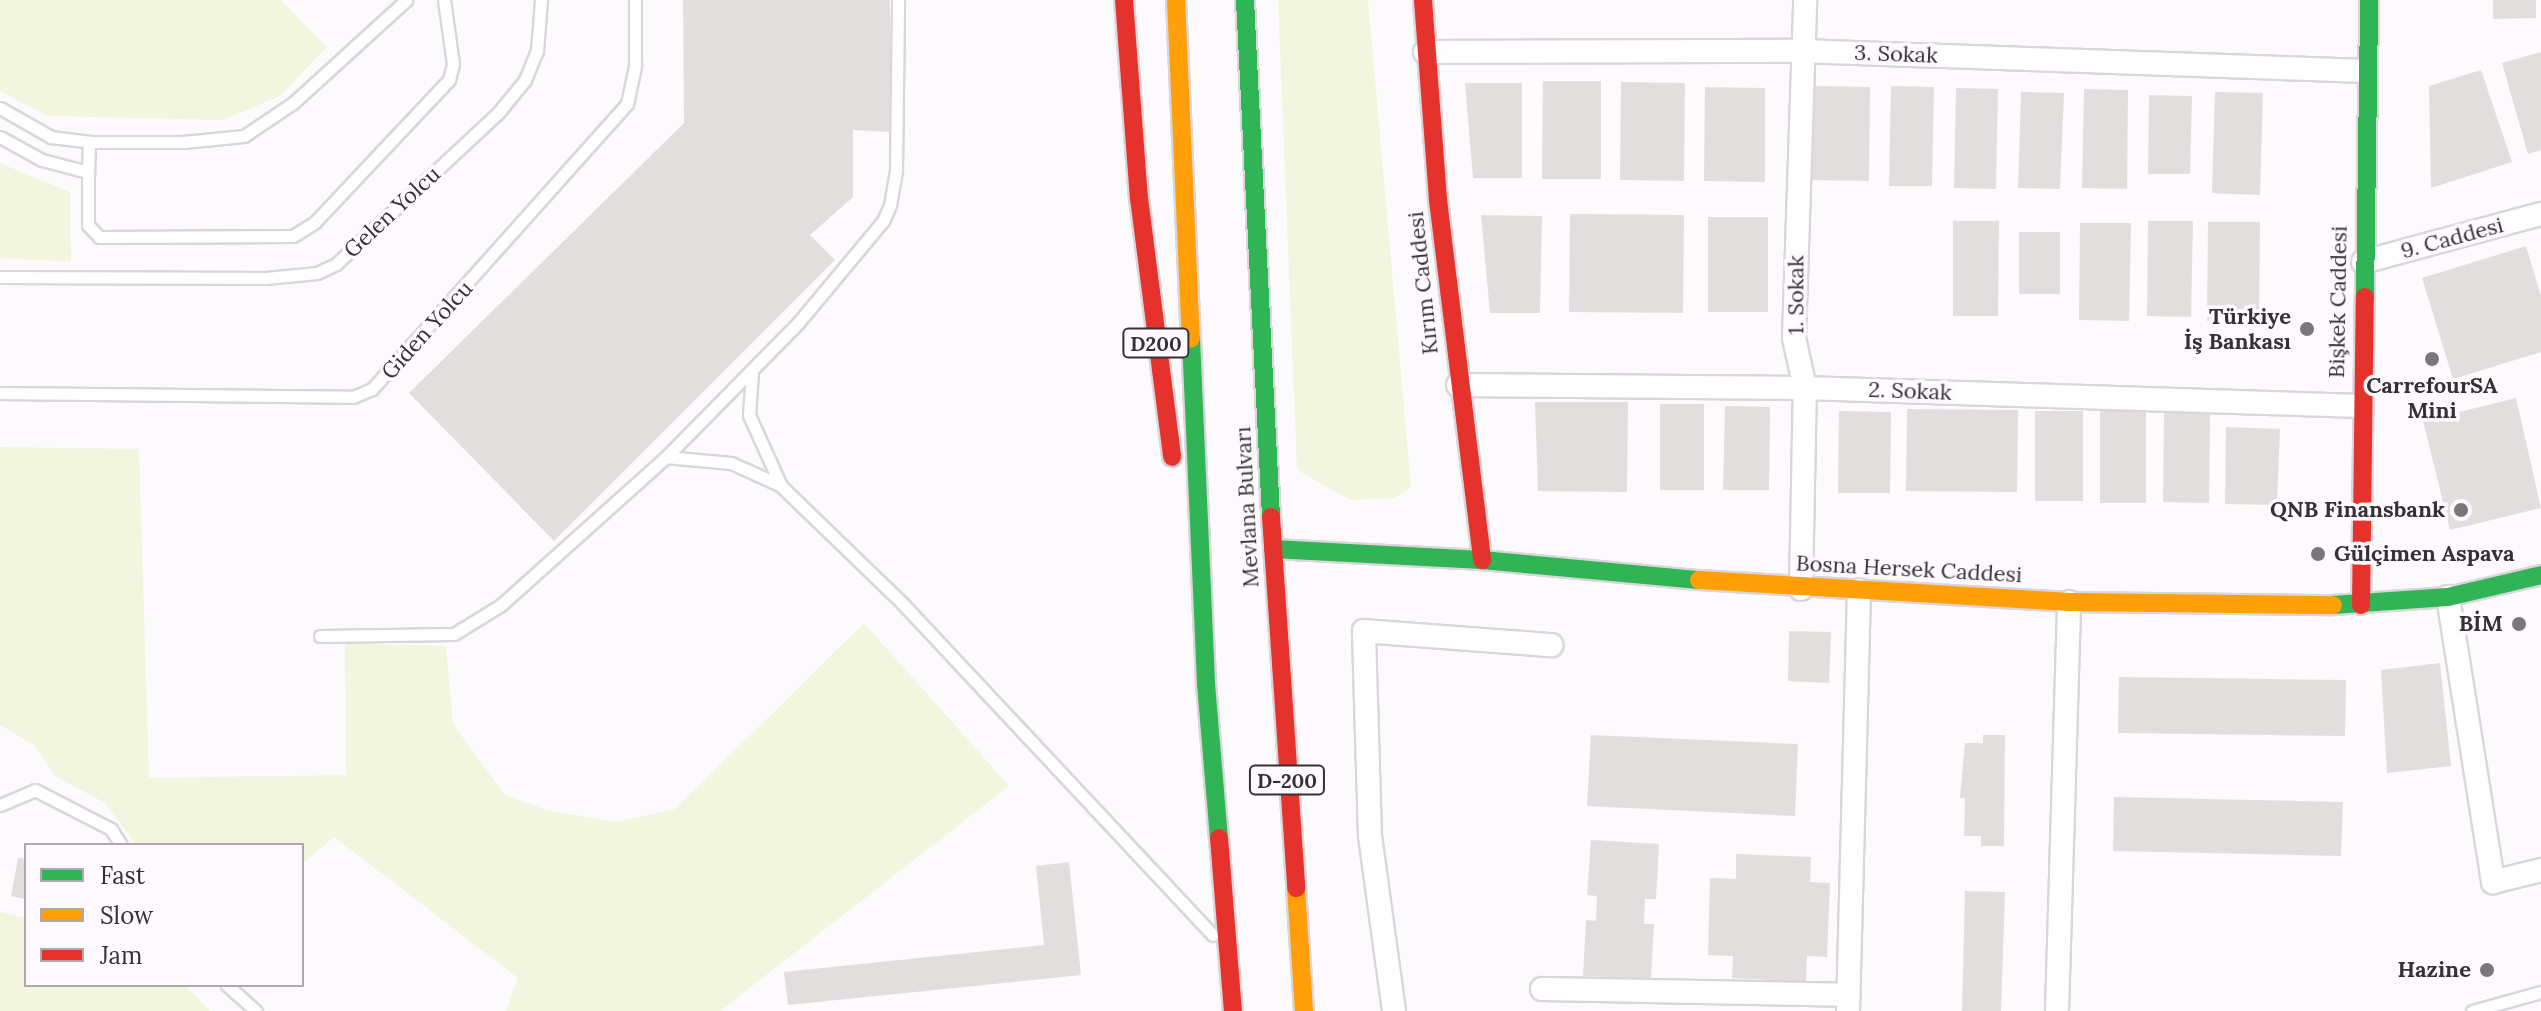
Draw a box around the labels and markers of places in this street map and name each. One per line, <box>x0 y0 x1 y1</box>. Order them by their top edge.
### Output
place label: Türkiye İş Bankası <box>2184 303 2291 354</box>
marker: Türkiye İş Bankası <box>2298 320 2316 338</box>
marker: CarrefourSA Mini <box>2423 350 2441 368</box>
place label: CarrefourSA Mini <box>2366 372 2498 424</box>
place label: QNB Finansbank <box>2270 497 2445 523</box>
marker: QNB Finansbank <box>2452 501 2470 519</box>
place label: Gülçimen Aspava <box>2334 541 2515 567</box>
marker: Gülçimen Aspava <box>2309 545 2327 563</box>
place label: BİM <box>2459 611 2503 637</box>
marker: BİM <box>2510 615 2528 633</box>
place label: Hazine <box>2398 957 2471 983</box>
marker: Hazine <box>2478 961 2496 979</box>

